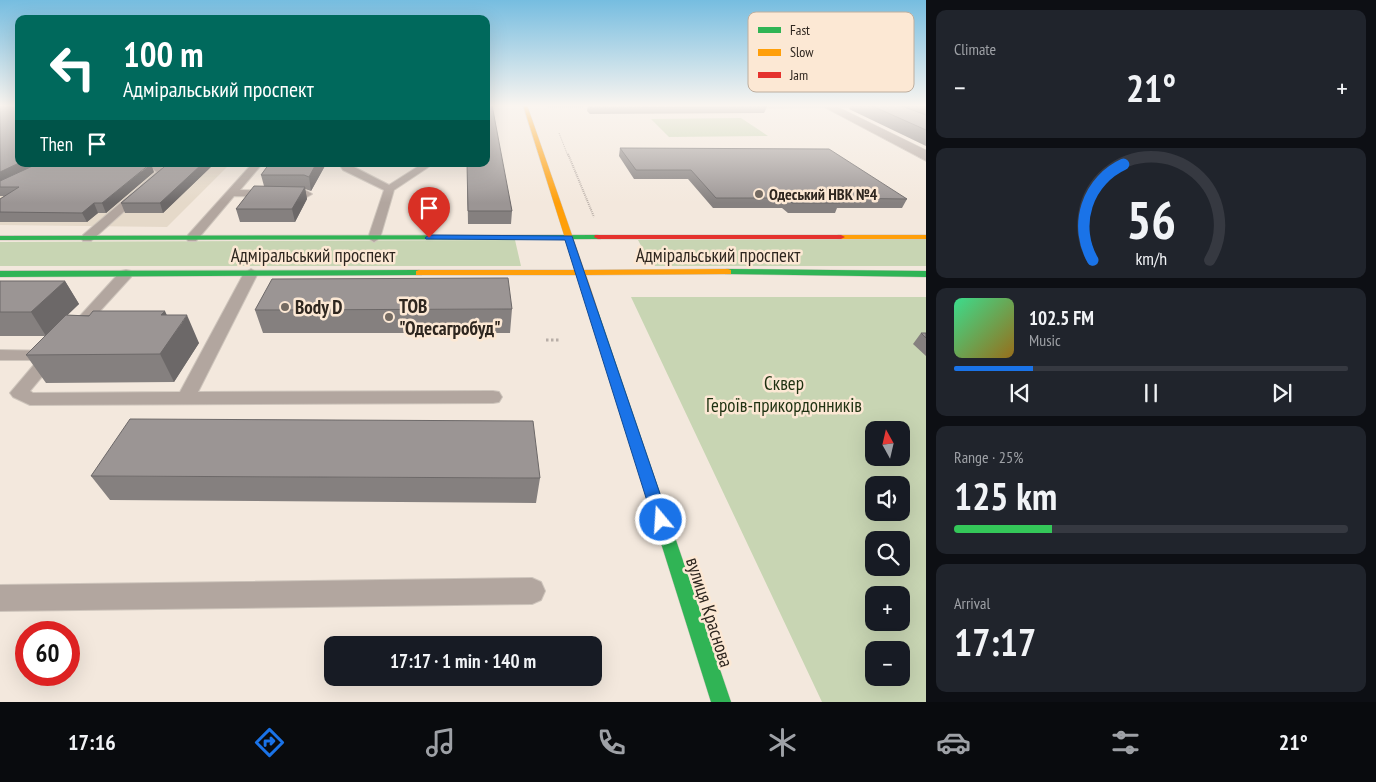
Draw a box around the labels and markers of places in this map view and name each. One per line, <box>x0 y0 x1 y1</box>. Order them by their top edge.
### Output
place label: Одеський НВК №4 <box>769 184 878 204</box>
pin <box>408 187 450 238</box>
marker: Одеський НВК №4 <box>753 188 765 200</box>
place label: ТОВ "Одесагробуд" <box>399 294 501 340</box>
place label: Body D <box>295 295 342 319</box>
marker: Body D <box>279 301 291 313</box>
marker: ТОВ "Одесагробуд" <box>383 311 395 323</box>

